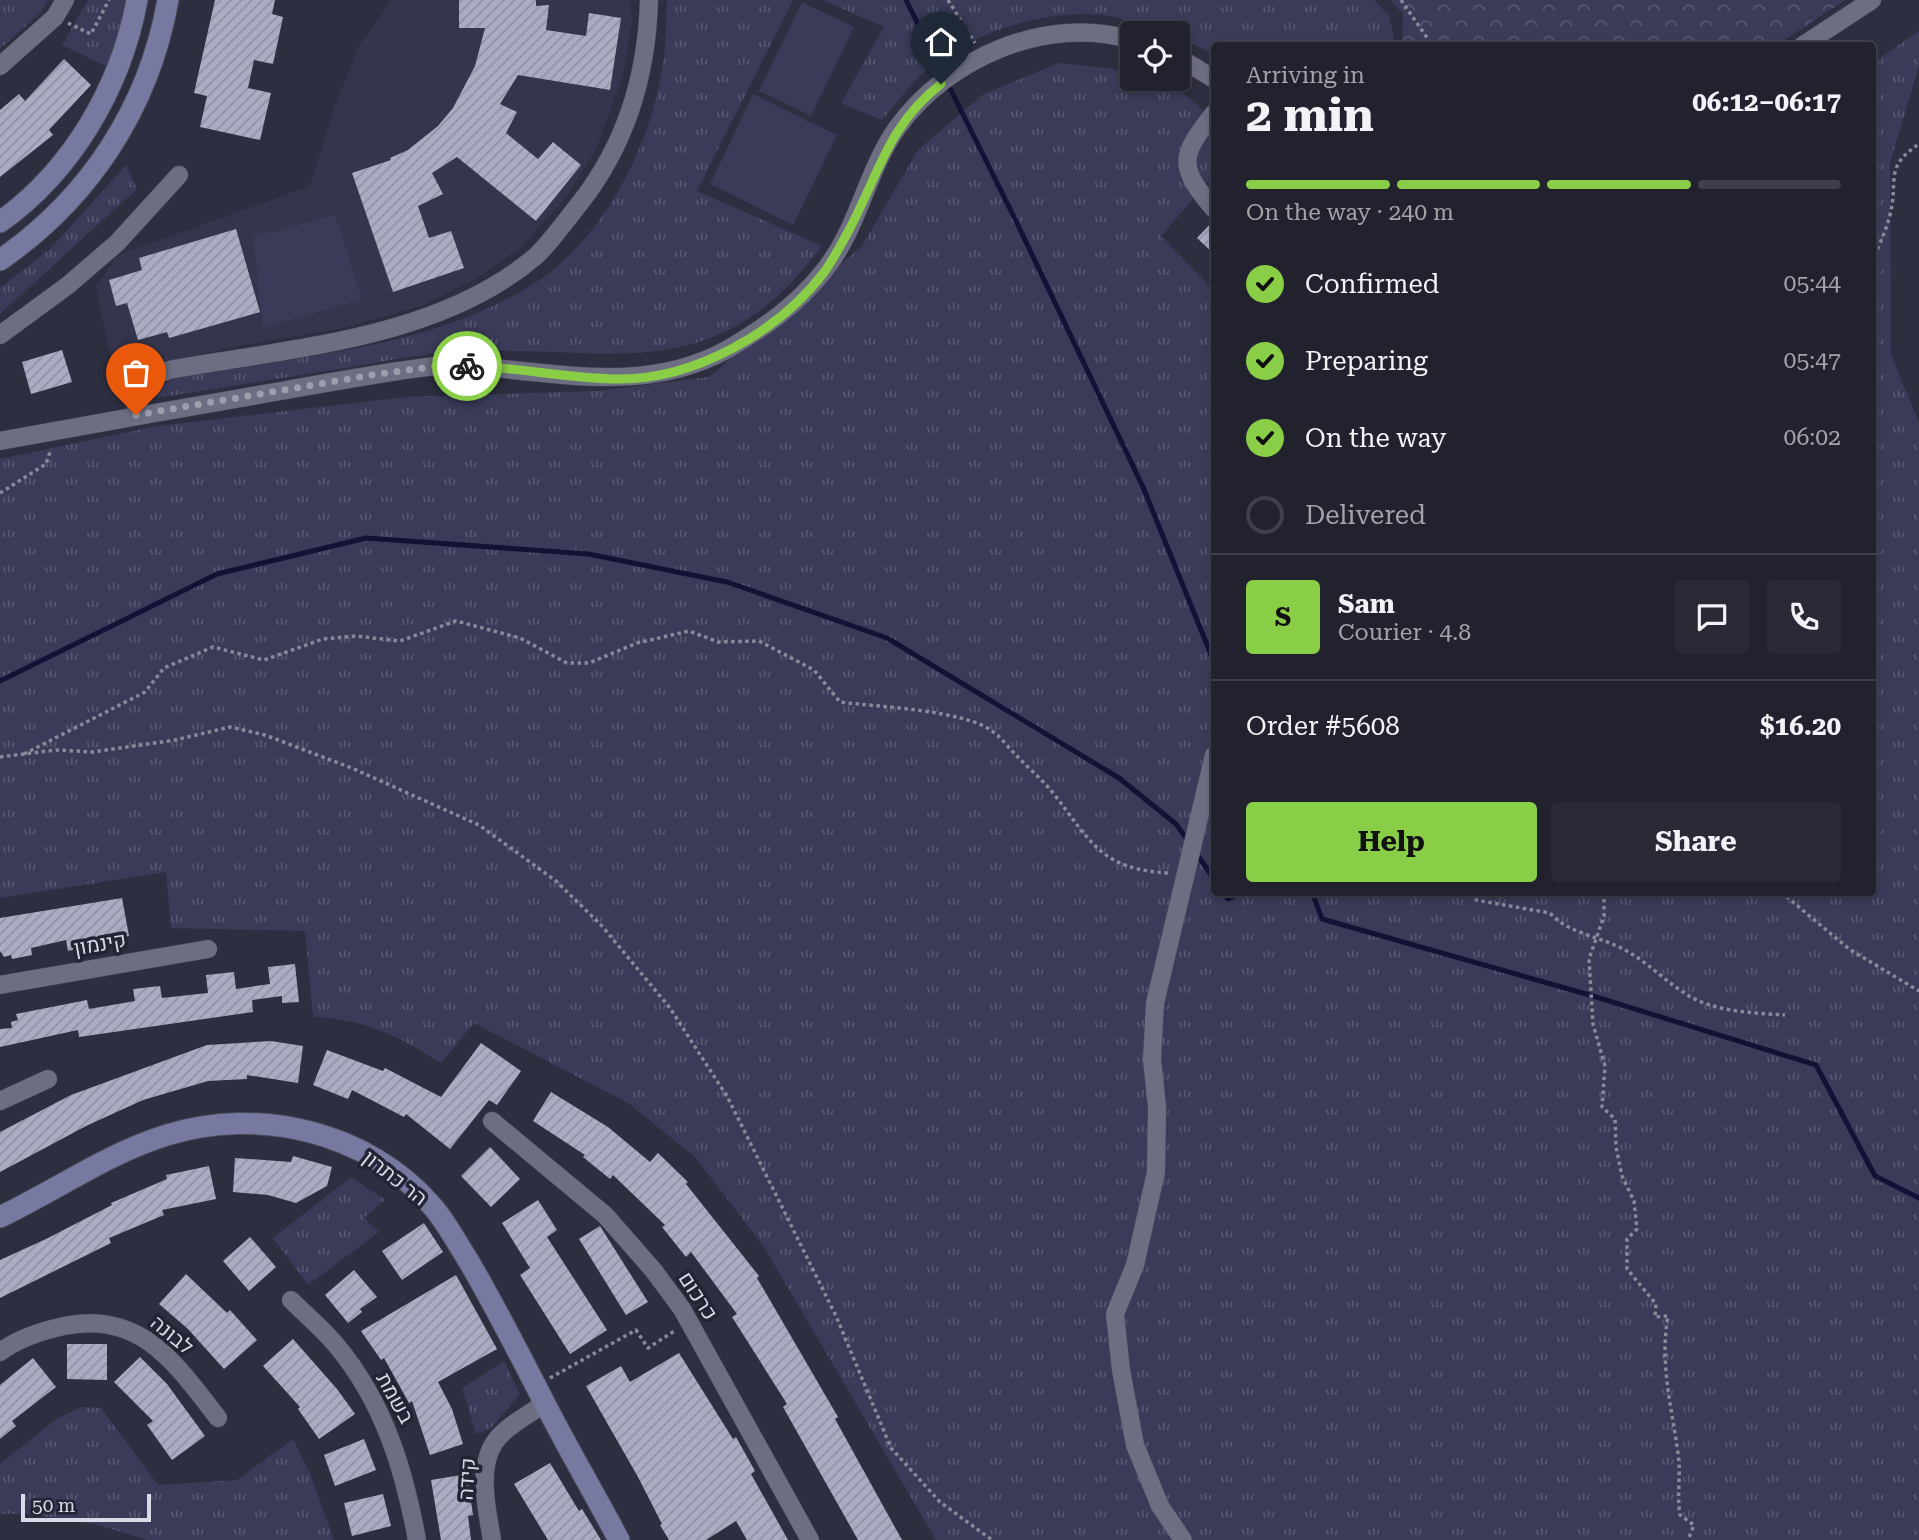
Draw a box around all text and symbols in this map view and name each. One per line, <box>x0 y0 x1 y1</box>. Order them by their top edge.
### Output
pin <box>911 12.0 971 84</box>
map controls <box>1120 21 1190 91</box>
button: locate <box>1120 21 1190 91</box>
icon: home <box>922 23 960 61</box>
text: Arriving in <box>1246 62 1365 89</box>
text: 06:12–06:17 <box>1692 87 1841 117</box>
text: 2 min <box>1246 88 1374 142</box>
text: On the way · 240 m <box>1246 199 1454 226</box>
icon: check <box>1246 265 1284 303</box>
text: Confirmed <box>1305 269 1440 299</box>
text: 05:44 <box>1784 270 1841 297</box>
courier <box>432 331 502 401</box>
icon: check <box>1246 342 1284 380</box>
pin <box>106 343 166 415</box>
text: Preparing <box>1305 346 1428 376</box>
icon: bike <box>448 347 486 385</box>
text: 05:47 <box>1784 347 1841 374</box>
icon: bag <box>117 354 155 392</box>
icon: check <box>1246 419 1284 457</box>
text: On the way <box>1305 423 1446 453</box>
text: 06:02 <box>1784 424 1841 451</box>
text: Delivered <box>1305 500 1426 530</box>
button: chat <box>1675 580 1749 654</box>
button: phone <box>1767 580 1841 654</box>
text: Sam <box>1338 589 1395 619</box>
text: S <box>1275 602 1291 632</box>
text: Courier · 4.8 <box>1338 619 1471 646</box>
text: Order #5608 <box>1246 711 1400 741</box>
text: $16.20 <box>1760 711 1841 741</box>
button: Help <box>1246 802 1537 882</box>
button: Share <box>1551 802 1841 882</box>
street label: קינמון <box>72 928 128 960</box>
street label: הר כתרון <box>358 1145 432 1211</box>
street label: כרכום <box>674 1267 722 1325</box>
street label: לבונה <box>146 1311 198 1360</box>
street label: בשמת <box>371 1368 419 1428</box>
street label: קידה <box>454 1457 480 1501</box>
scale bar <box>21 1491 150 1523</box>
text: 50 m <box>32 1494 75 1517</box>

